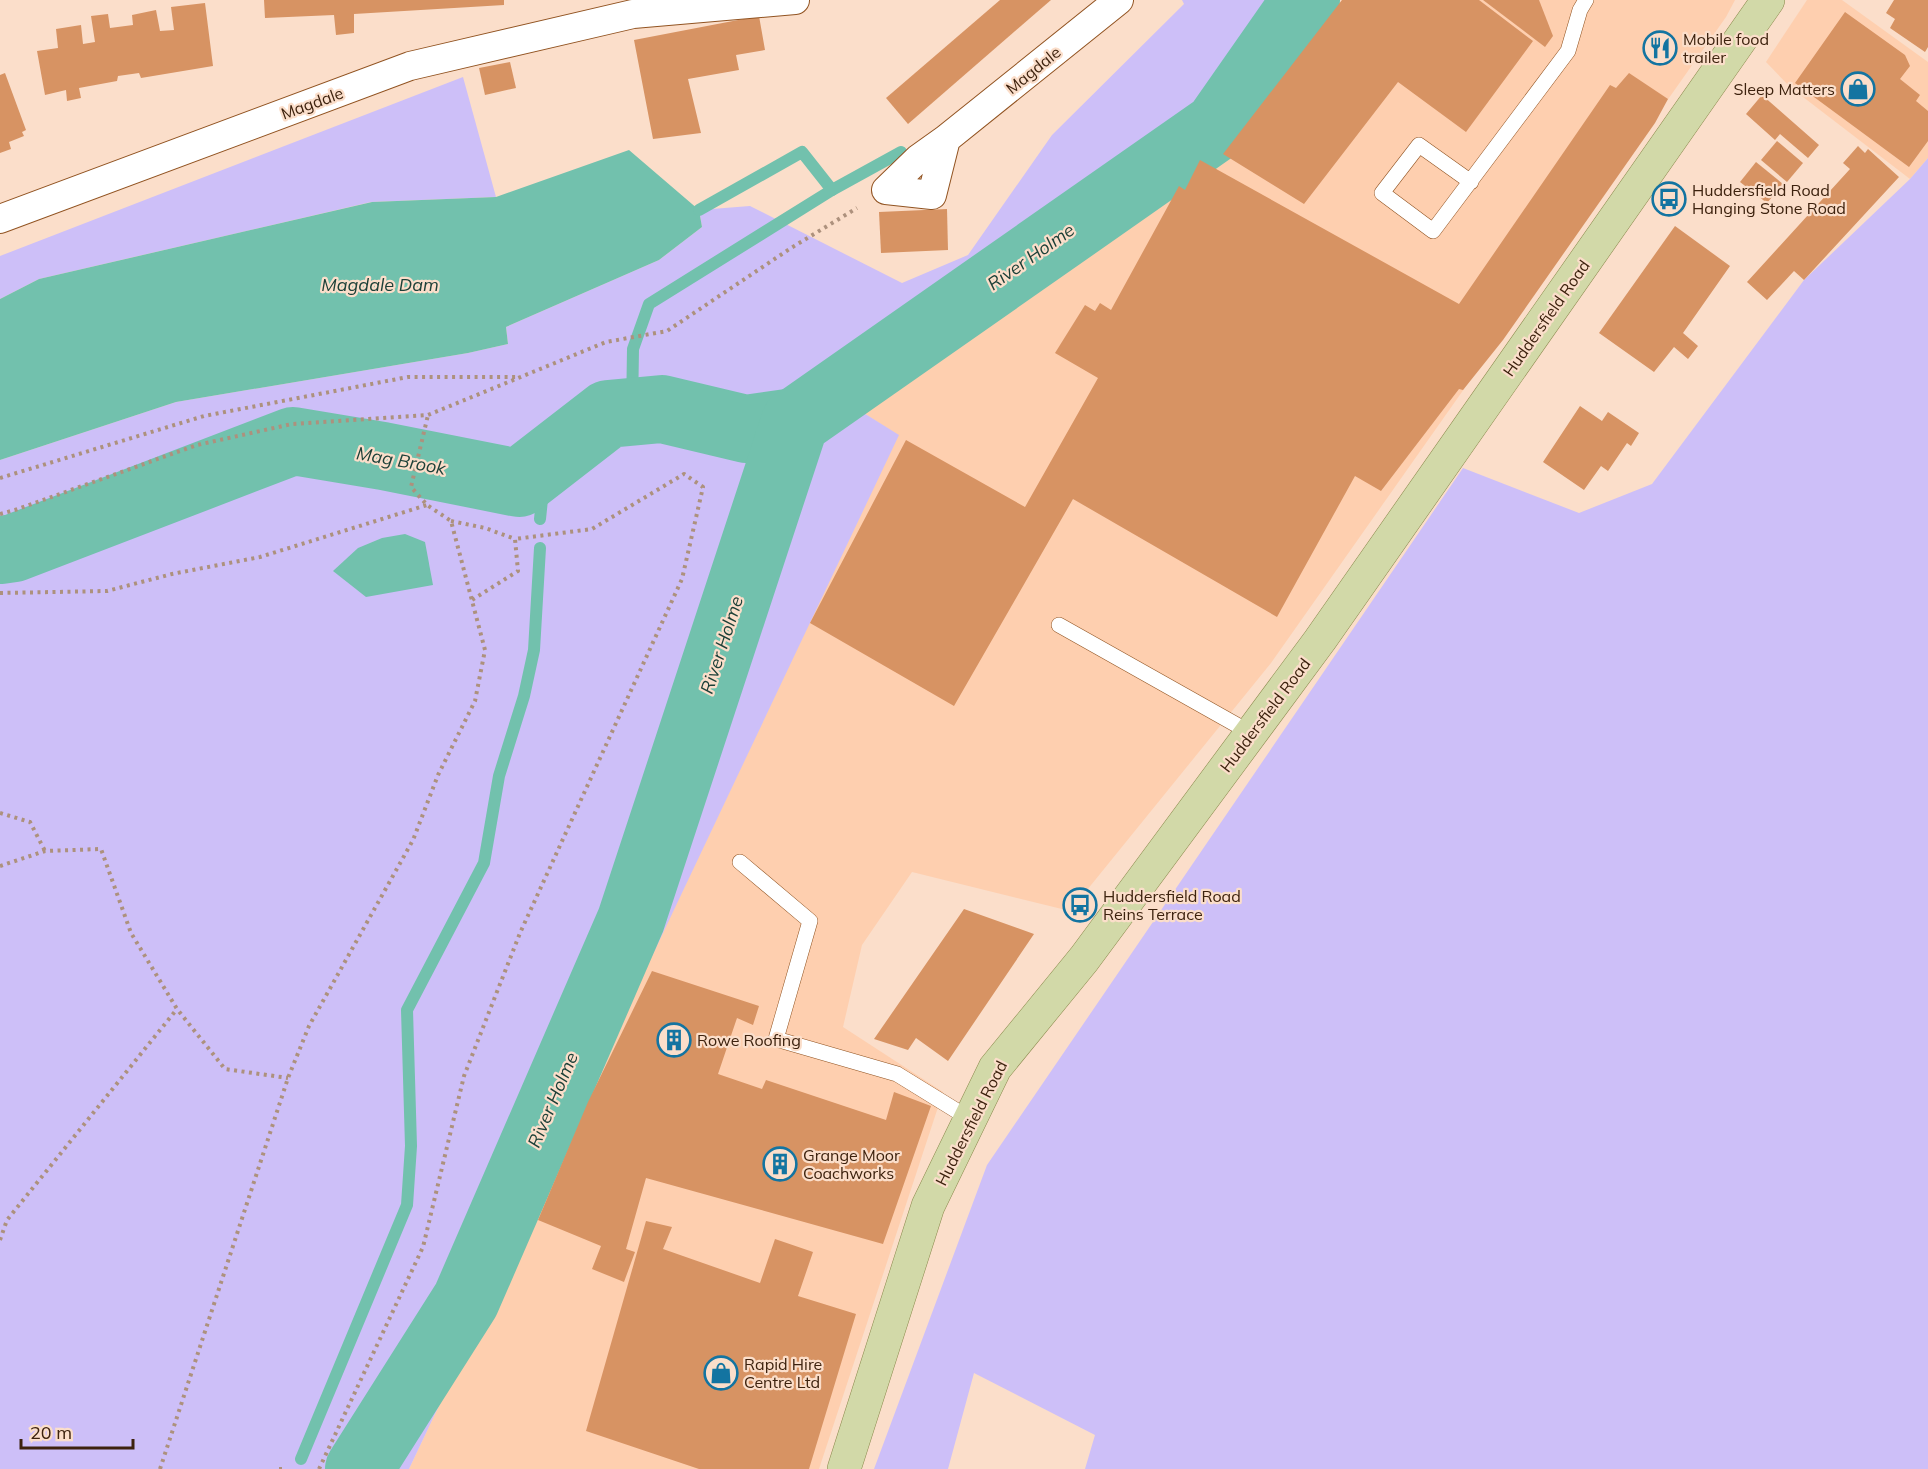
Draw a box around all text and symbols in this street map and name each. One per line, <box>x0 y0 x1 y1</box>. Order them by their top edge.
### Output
place label: Mobile food trailer <box>1683 29 1769 67</box>
restaurant icon: Mobile food trailer <box>1642 30 1678 66</box>
street label: Magdale <box>1002 42 1064 98</box>
shop icon: Sleep Matters <box>1840 71 1876 107</box>
place label: Sleep Matters <box>1733 79 1835 99</box>
street label: Magdale <box>278 83 346 123</box>
place label: Huddersfield Road Hanging Stone Road <box>1692 180 1846 218</box>
bus stop icon: Huddersfield Road Hanging Stone Road <box>1651 181 1687 217</box>
water label: River Holme <box>983 218 1079 295</box>
street label: Huddersfield Road <box>1498 256 1594 380</box>
water label: Magdale Dam <box>321 273 439 296</box>
water label: Mag Brook <box>355 441 448 480</box>
water label: River Holme <box>695 593 748 696</box>
street label: Huddersfield Road <box>1216 654 1314 776</box>
place label: Huddersfield Road Reins Terrace <box>1103 886 1241 924</box>
bus stop icon: Huddersfield Road Reins Terrace <box>1062 887 1098 923</box>
building icon: Rowe Roofing <box>656 1022 692 1058</box>
place label: Rowe Roofing <box>697 1030 801 1050</box>
water label: River Holme <box>522 1049 583 1151</box>
street label: Huddersfield Road <box>931 1057 1011 1189</box>
place label: Grange Moor Coachworks <box>803 1145 900 1183</box>
building icon: Grange Moor Coachworks <box>762 1146 798 1182</box>
place label: Rapid Hire Centre Ltd <box>744 1354 822 1392</box>
shop icon: Rapid Hire Centre Ltd <box>703 1355 739 1391</box>
scale bar <box>21 1412 134 1450</box>
text: 20 m <box>30 1421 72 1444</box>

